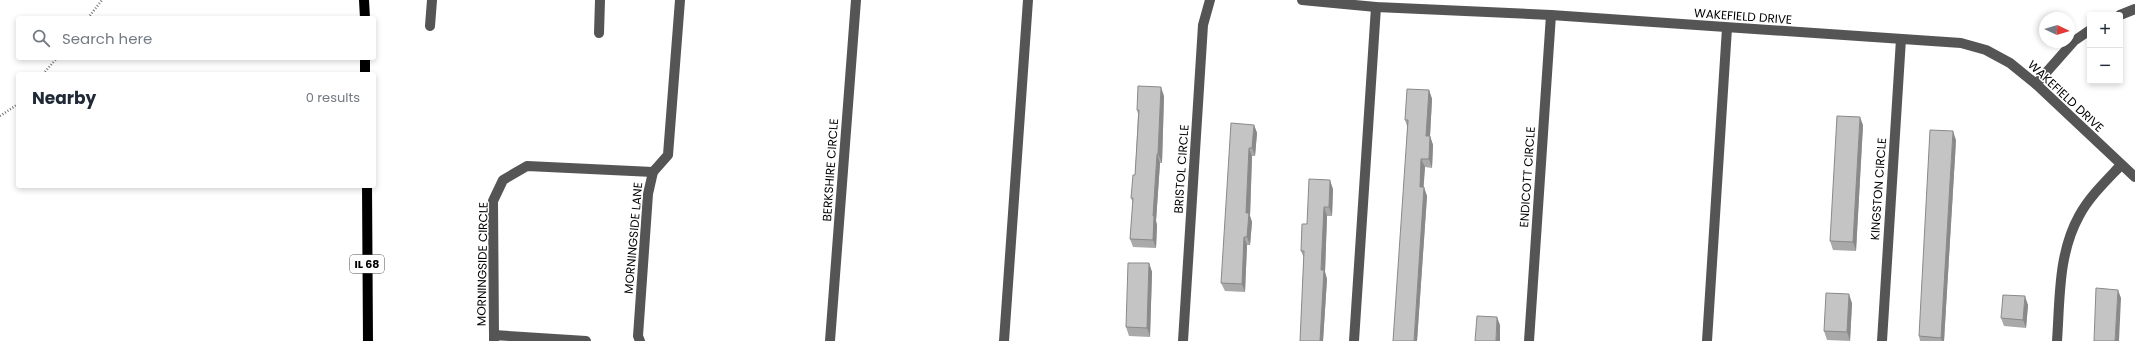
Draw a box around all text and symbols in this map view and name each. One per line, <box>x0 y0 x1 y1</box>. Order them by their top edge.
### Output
street label: WAKEFIELD DRIVE <box>1693 4 1793 28</box>
north arrow <box>2039 12 2075 48</box>
map controls <box>2087 12 2123 84</box>
button: + <box>2087 12 2123 48</box>
search box <box>16 16 376 60</box>
icon: search <box>30 27 52 49</box>
text: Search here <box>62 28 152 49</box>
button: − <box>2087 48 2123 84</box>
street label: WAKEFIELD DRIVE <box>2024 56 2108 136</box>
text: Nearby <box>32 86 96 110</box>
text: 0 results <box>306 88 360 107</box>
street label: BERKSHIRE CIRCLE <box>818 118 842 222</box>
street label: BRISTOL CIRCLE <box>1169 124 1193 214</box>
street label: ENDICOTT CIRCLE <box>1515 126 1539 228</box>
street label: KINGSTON CIRCLE <box>1866 137 1890 241</box>
street label: MORNINGSIDE LANE <box>620 182 646 294</box>
street label: MORNINGSIDE CIRCLE <box>472 202 492 326</box>
road number: IL 68 <box>350 255 384 273</box>

